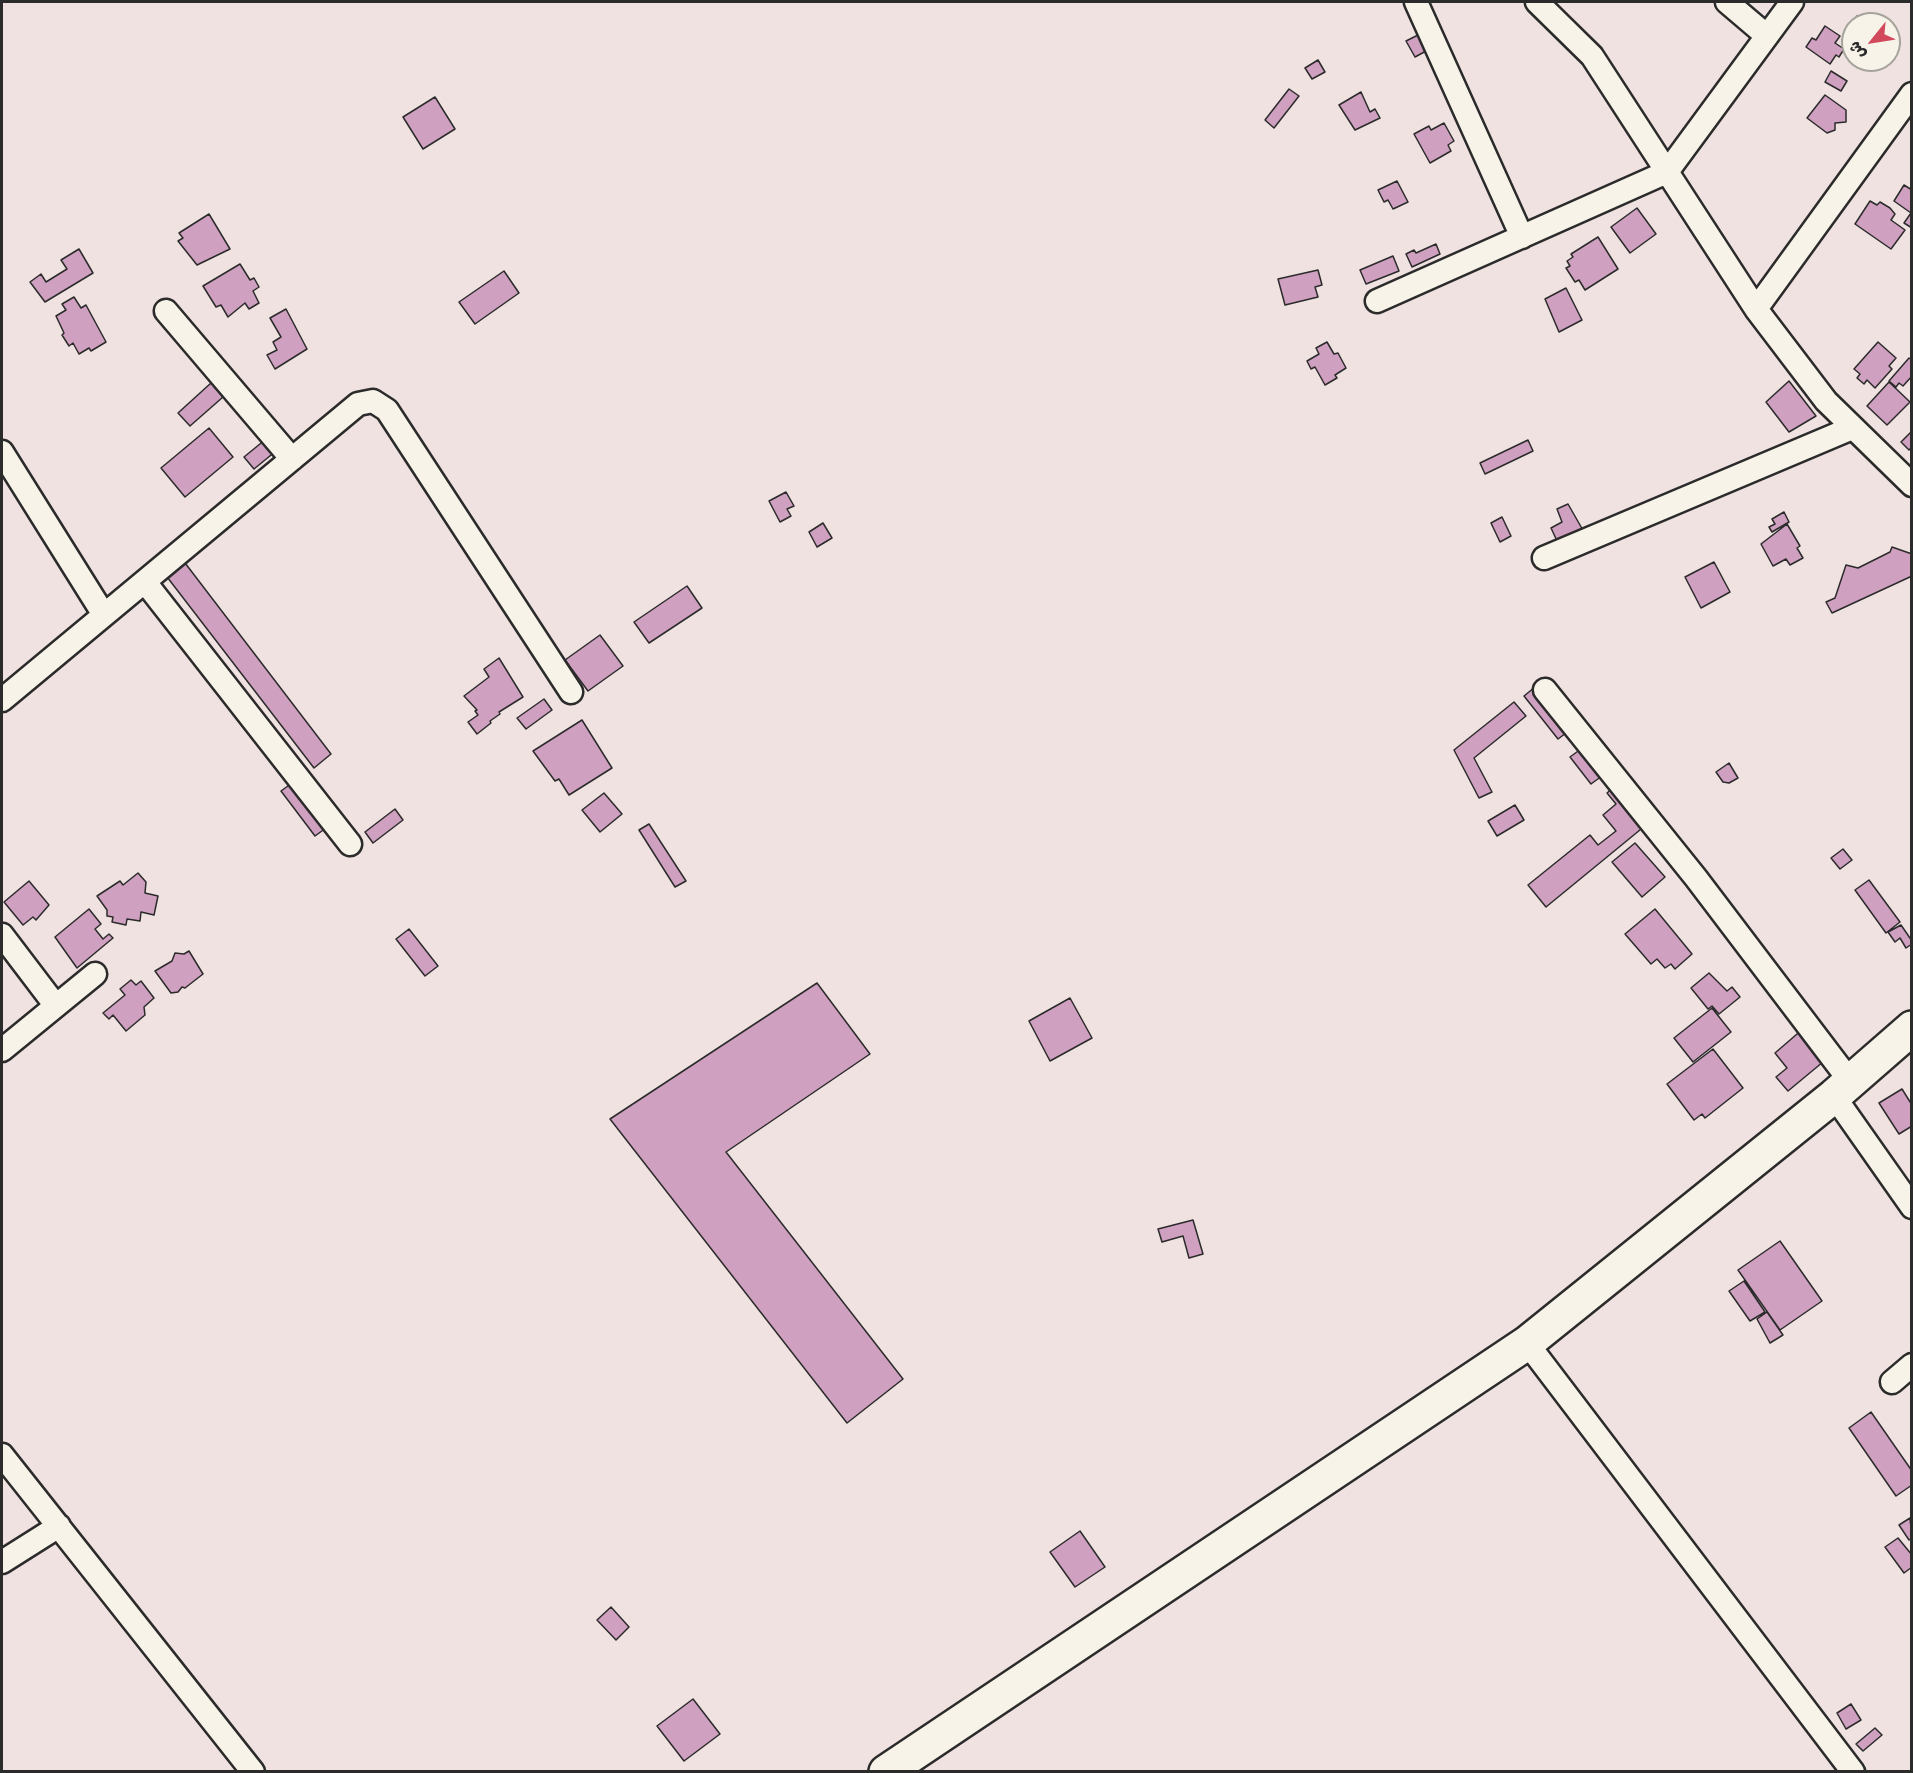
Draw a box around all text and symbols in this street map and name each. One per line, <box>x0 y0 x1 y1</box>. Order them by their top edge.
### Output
north arrow <box>1841 12 1901 72</box>
text: ش <box>1845 38 1869 62</box>

